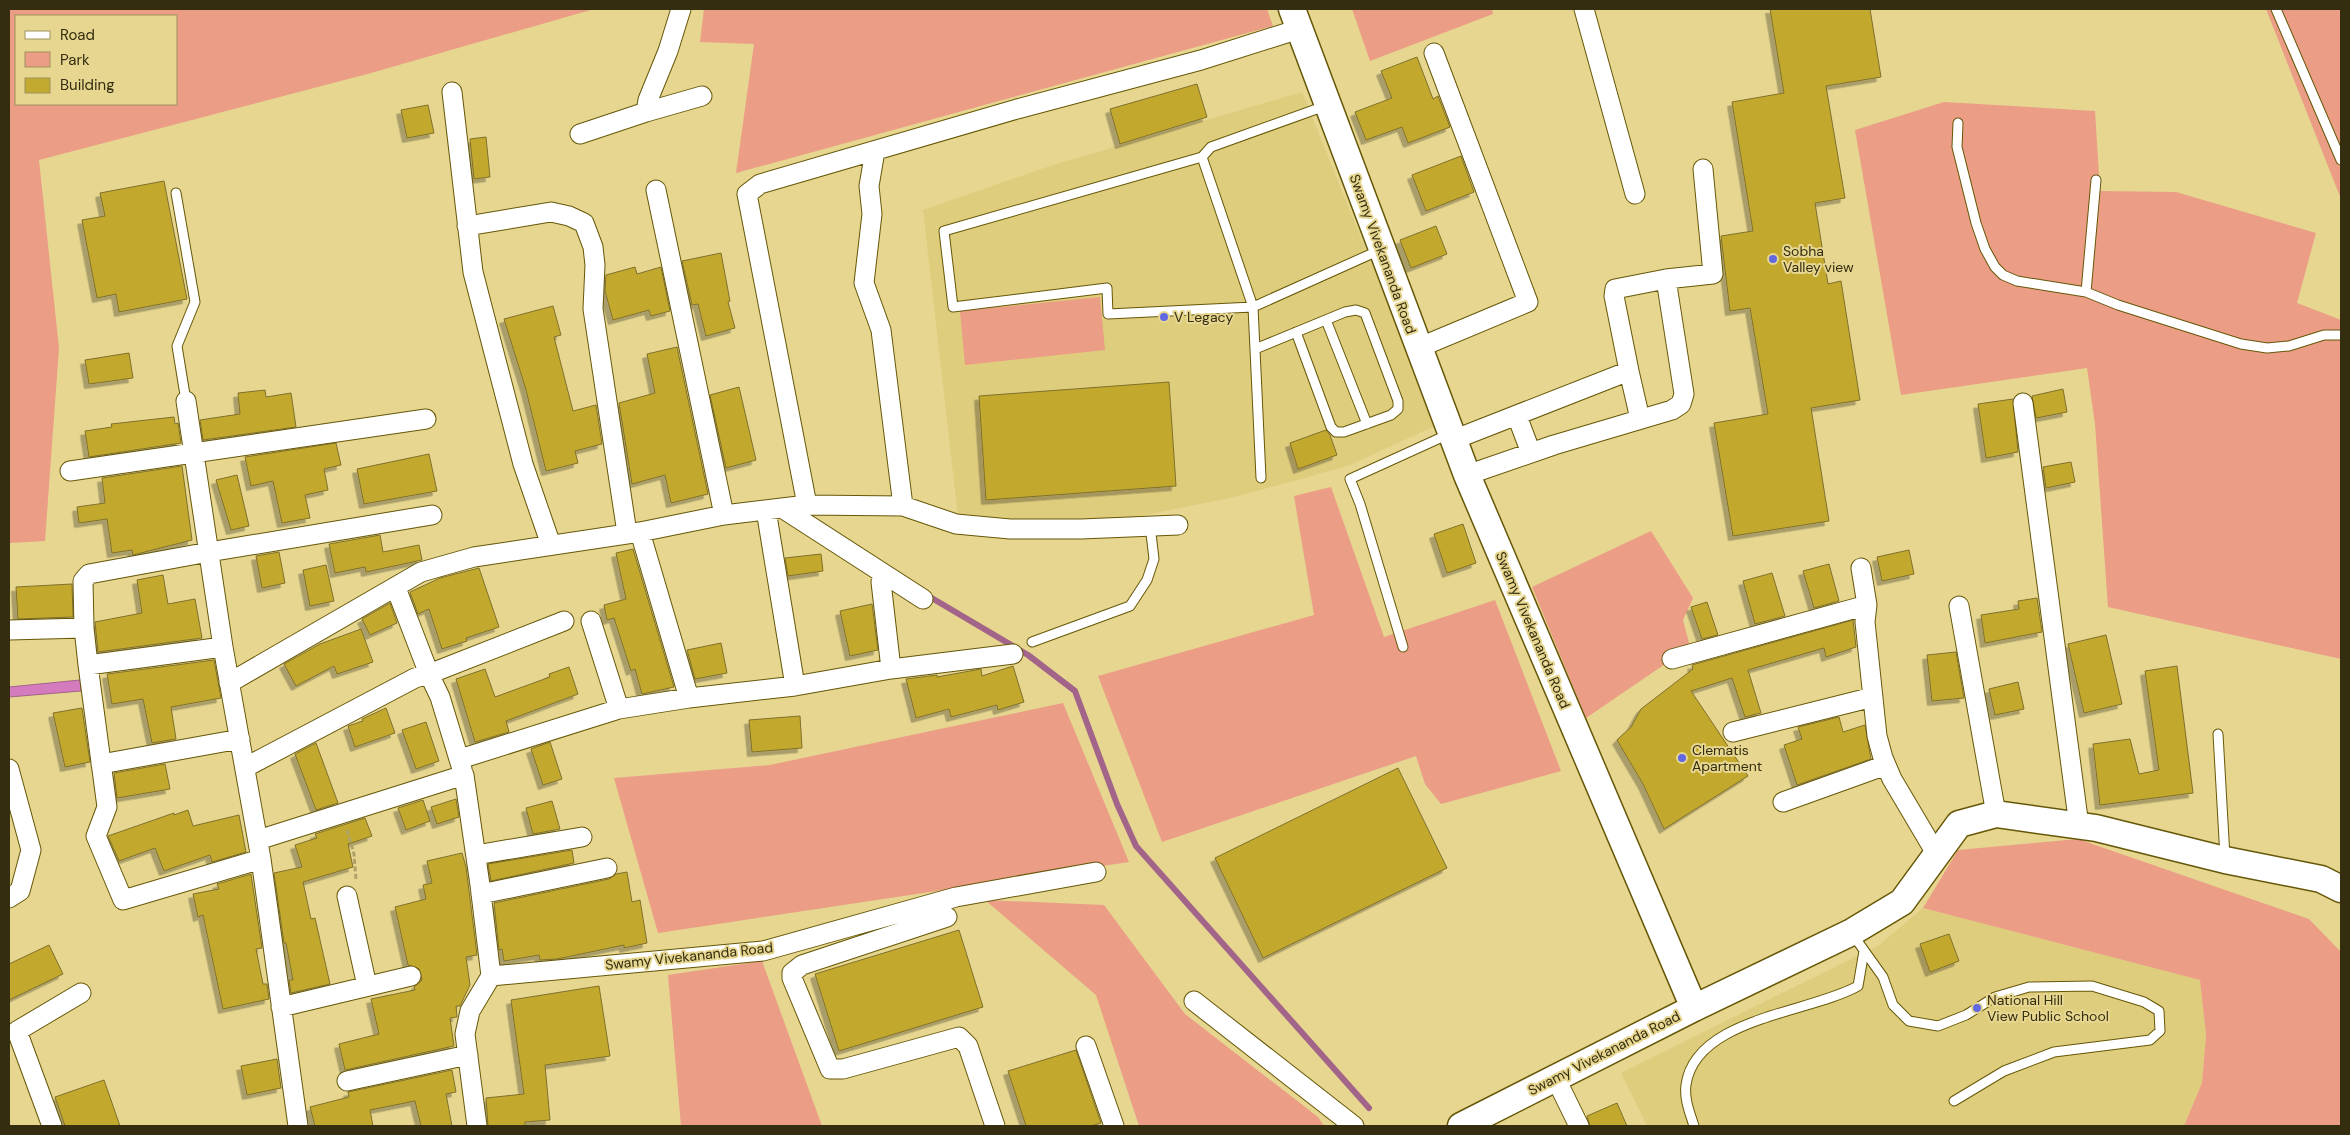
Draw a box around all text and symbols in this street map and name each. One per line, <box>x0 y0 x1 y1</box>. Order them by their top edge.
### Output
legend <box>15 15 178 105</box>
text: Road <box>60 25 95 45</box>
text: Park <box>60 50 90 70</box>
text: Building <box>60 75 115 95</box>
street label: Swamy Vivekananda Road <box>1346 172 1420 336</box>
place label: Sobha Valley view <box>1783 242 1854 276</box>
marker: Sobha Valley view <box>1767 253 1779 265</box>
place label: V Legacy <box>1174 308 1234 326</box>
marker: V Legacy <box>1158 311 1170 323</box>
street label: Swamy Vivekananda Road <box>1492 549 1574 711</box>
place label: Clematis Apartment <box>1692 741 1762 775</box>
marker: Clematis Apartment <box>1676 752 1688 764</box>
street label: Swamy Vivekananda Road <box>604 938 774 974</box>
place label: National Hill View Public School <box>1987 991 2109 1025</box>
marker: National Hill View Public School <box>1971 1002 1983 1014</box>
street label: Swamy Vivekananda Road <box>1525 1007 1683 1099</box>

